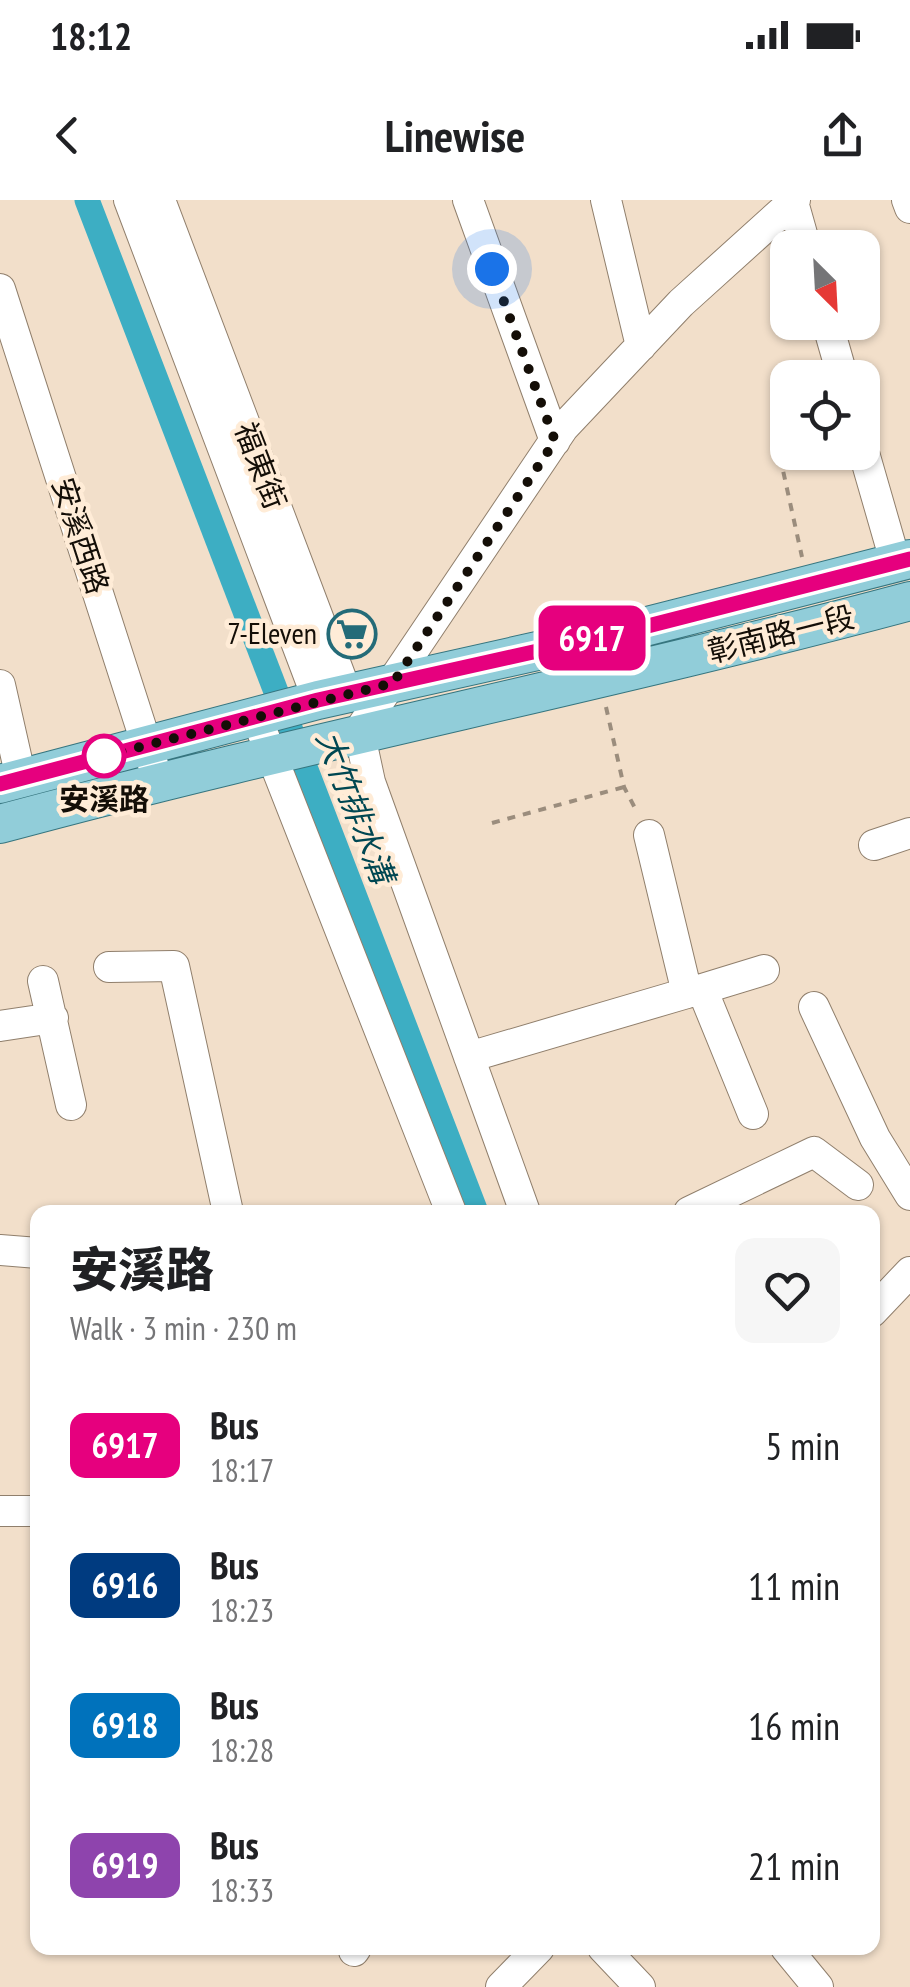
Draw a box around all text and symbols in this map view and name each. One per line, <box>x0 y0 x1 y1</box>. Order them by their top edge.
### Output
text: 18:12 <box>50 11 132 60</box>
text: Linewise <box>385 106 525 164</box>
icon: back <box>40 108 95 163</box>
icon: share <box>815 108 870 163</box>
north arrow <box>770 230 880 340</box>
map controls <box>770 230 880 470</box>
your location <box>467 244 517 294</box>
button: locate <box>770 360 880 470</box>
street label: 福東街 <box>227 416 296 514</box>
street label: 安溪西路 <box>44 472 119 599</box>
street label: 彰南路一段 <box>703 596 858 671</box>
line badge: 6917 <box>522 606 662 670</box>
supermarket icon: 7-Eleven <box>326 608 378 660</box>
place label: 7-Eleven <box>227 613 317 652</box>
text: 6917 <box>559 615 625 661</box>
water label: 大竹排水溝 <box>308 724 406 893</box>
marker: 安溪路 <box>83 735 125 777</box>
place label: 安溪路 <box>59 779 149 818</box>
text: 安溪路 <box>70 1238 214 1300</box>
button: heart <box>735 1238 840 1343</box>
text: Walk · 3 min · 230 m <box>70 1307 297 1349</box>
text: Bus <box>210 1400 259 1449</box>
text: 5 min <box>765 1421 840 1470</box>
text: 6917 <box>92 1422 158 1468</box>
text: 18:17 <box>210 1449 274 1491</box>
text: Bus <box>210 1540 259 1589</box>
text: 11 min <box>748 1561 840 1610</box>
text: 6916 <box>92 1562 158 1608</box>
text: 18:23 <box>210 1589 274 1631</box>
text: Bus <box>210 1680 259 1729</box>
text: 16 min <box>748 1701 840 1750</box>
text: 6918 <box>92 1702 158 1748</box>
text: 18:28 <box>210 1729 274 1771</box>
text: Bus <box>210 1820 259 1869</box>
text: 21 min <box>748 1841 840 1890</box>
text: 6919 <box>92 1842 158 1888</box>
text: 18:33 <box>210 1869 274 1911</box>

